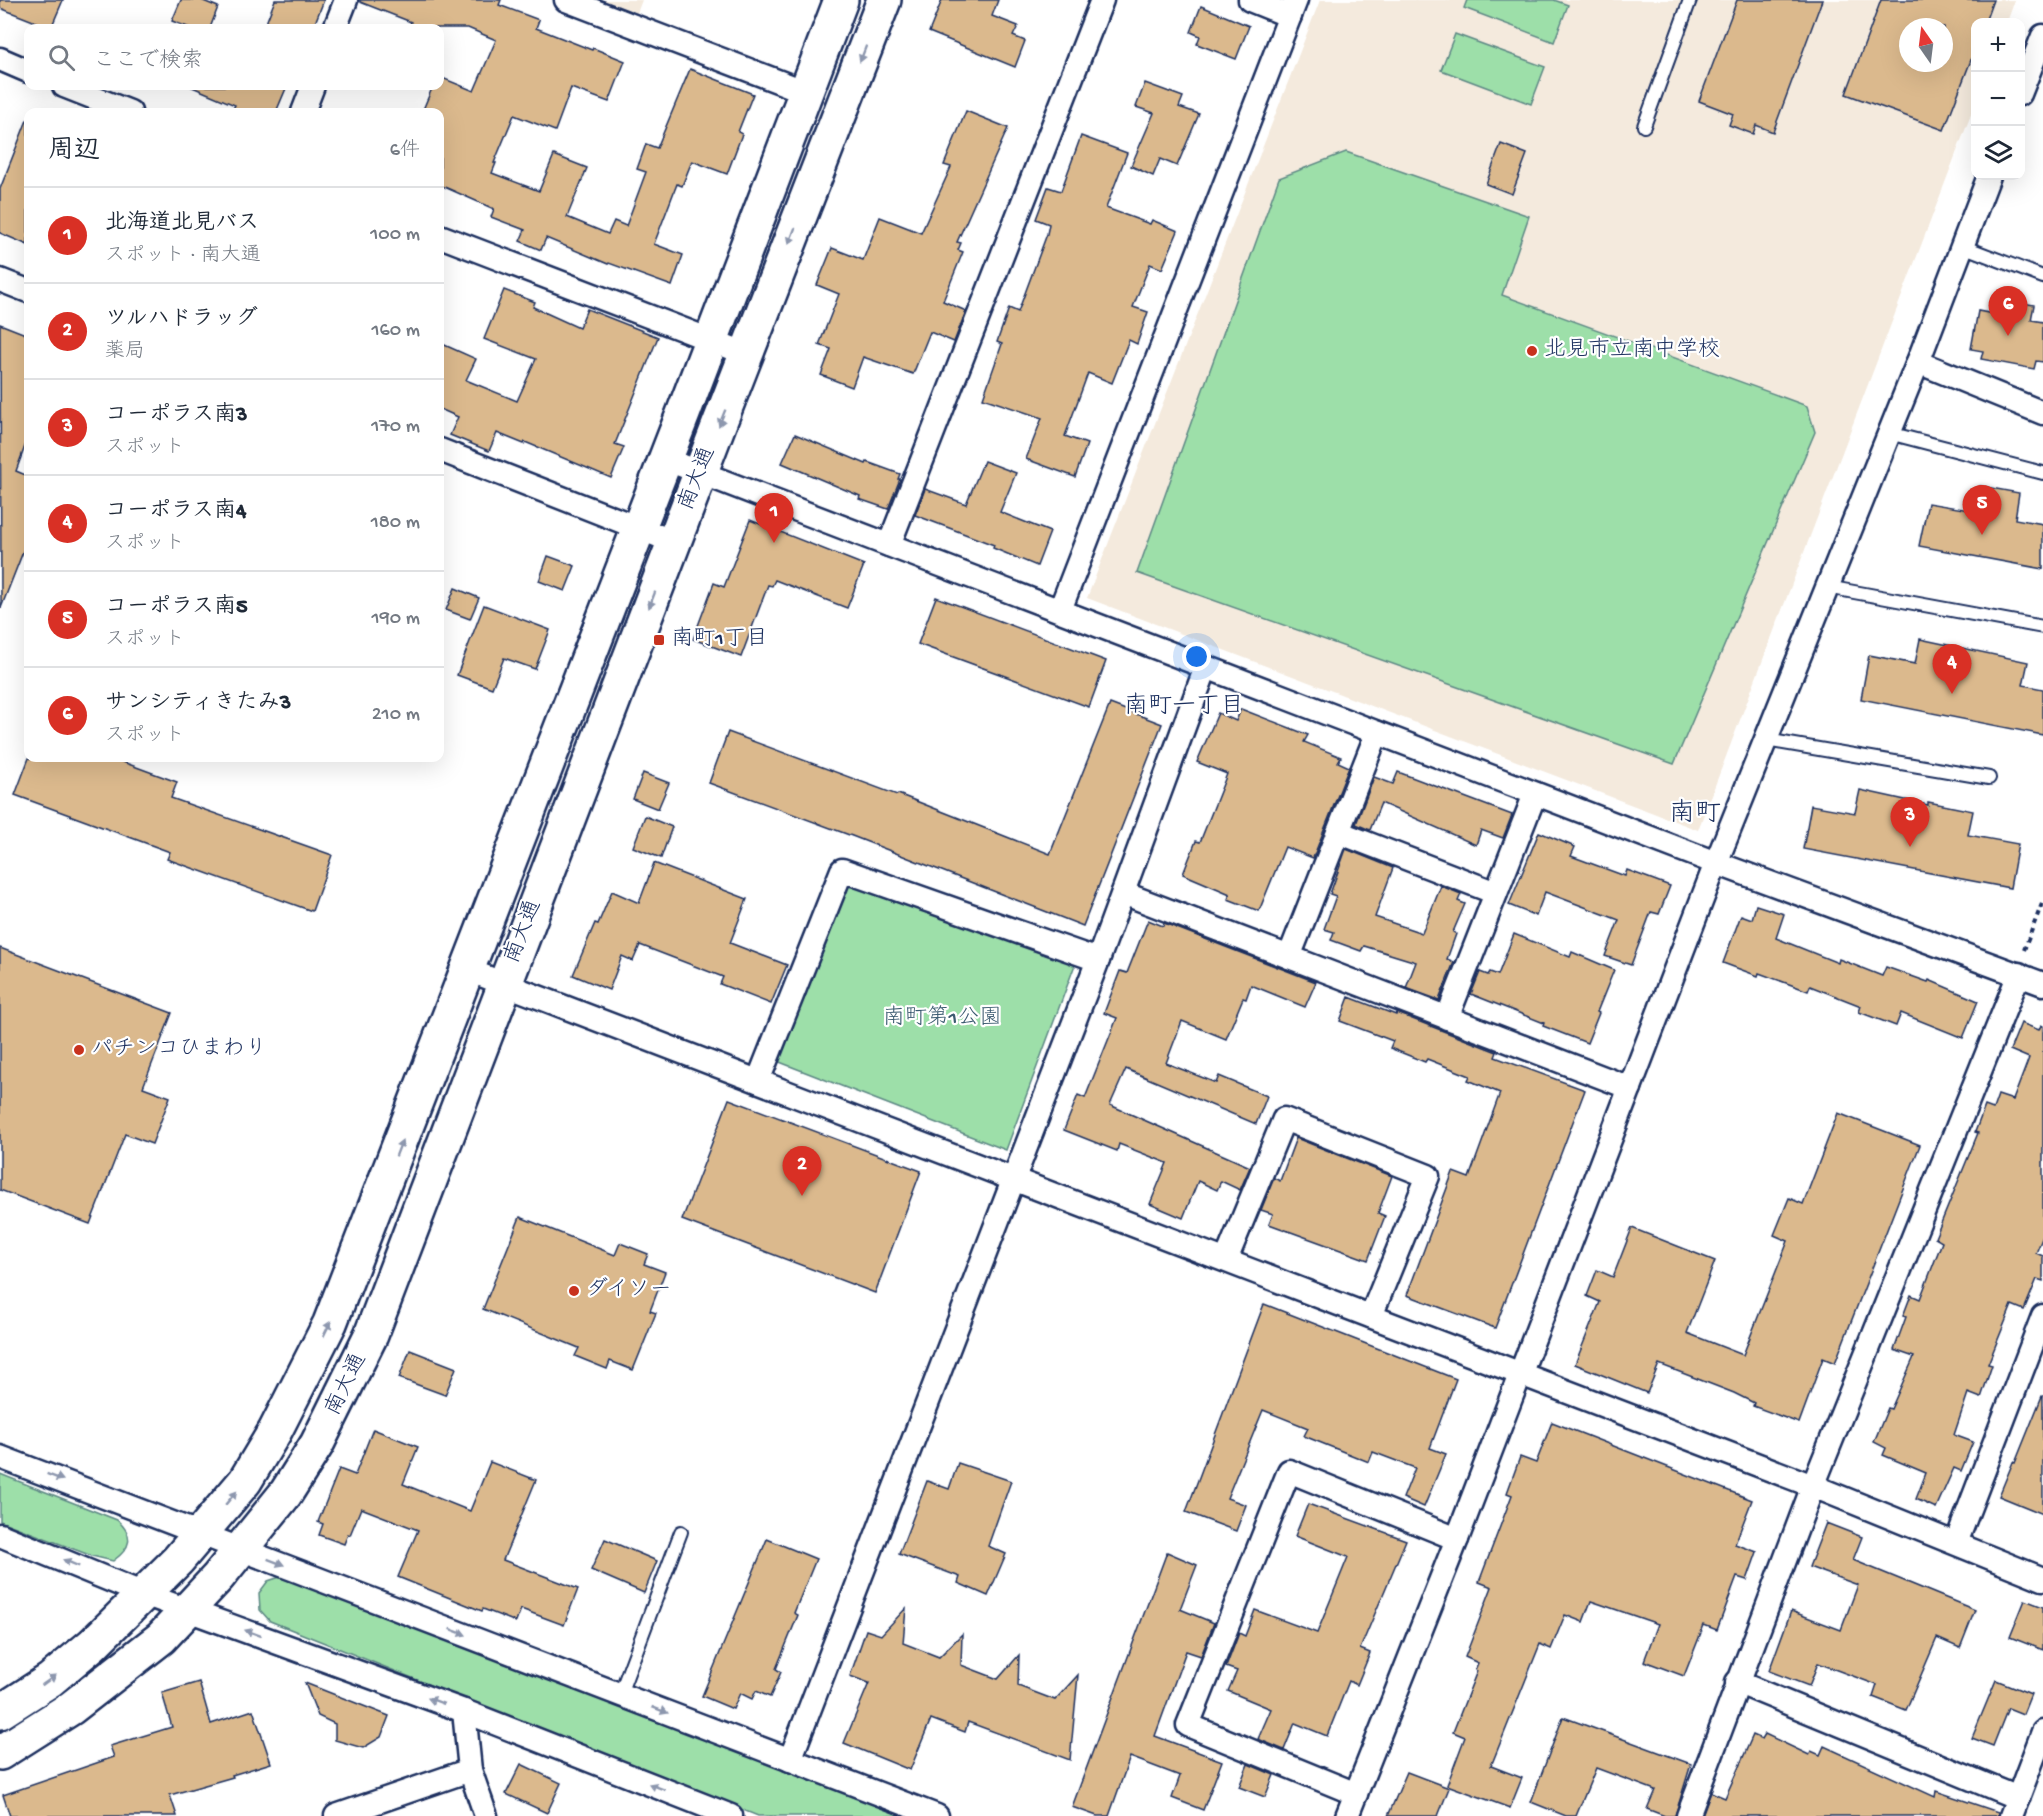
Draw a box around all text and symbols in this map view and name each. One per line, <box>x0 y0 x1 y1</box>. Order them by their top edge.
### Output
north arrow <box>1899 18 1953 72</box>
map controls <box>1971 18 2025 180</box>
button: + <box>1971 18 2025 72</box>
search box <box>24 24 444 90</box>
icon: search <box>45 41 78 74</box>
one-way arrow <box>858 46 868 64</box>
text: ここで検索 <box>93 49 203 75</box>
button: − <box>1971 72 2025 126</box>
button: layers <box>1971 126 2025 180</box>
text: 周辺 <box>48 137 100 168</box>
text: 6件 <box>390 140 420 163</box>
text: 北海道北見バス <box>105 211 259 237</box>
text: 1 <box>63 224 72 247</box>
text: 100 m <box>370 224 420 247</box>
one-way arrow <box>787 227 797 245</box>
text: スポット · 南大通 <box>105 245 261 268</box>
pin: 6 <box>1988 286 2028 336</box>
text: ツルハドラッグ <box>105 307 258 333</box>
text: 2 <box>63 320 72 343</box>
text: 160 m <box>371 320 420 343</box>
place label: 北見市立南中学校 <box>1544 336 1720 364</box>
text: 薬局 <box>105 341 145 364</box>
marker: 北見市立南中学校 <box>1525 344 1539 358</box>
text: コーポラス南3 <box>105 403 248 429</box>
one-way arrow <box>716 409 726 427</box>
text: 3 <box>62 416 73 439</box>
text: 170 m <box>371 416 420 439</box>
text: スポット <box>105 437 185 460</box>
street label: 南大通 <box>673 443 722 514</box>
pin: 5 <box>1962 486 2002 535</box>
pin: 1 <box>754 494 794 543</box>
text: コーポラス南4 <box>105 499 247 525</box>
text: 4 <box>63 512 72 535</box>
text: 180 m <box>371 512 420 535</box>
text: スポット <box>105 533 185 556</box>
one-way arrow <box>647 591 656 609</box>
text: コーポラス南5 <box>105 595 248 621</box>
text: 5 <box>62 608 73 631</box>
text: 190 m <box>372 608 420 631</box>
place label: 南町1丁目 <box>671 626 768 653</box>
text: スポット <box>105 629 185 652</box>
marker: 南町1丁目 <box>652 633 666 647</box>
your location <box>1182 642 1211 671</box>
pin: 4 <box>1932 644 1972 694</box>
text: サンシティきたみ3 <box>105 691 291 717</box>
district label: 南町一丁目 <box>1124 692 1244 722</box>
text: 6 <box>62 704 73 727</box>
text: 210 m <box>372 704 420 727</box>
text: スポット <box>105 725 185 748</box>
district label: 南町 <box>1669 798 1721 831</box>
pin: 3 <box>1890 798 1930 847</box>
street label: 南大通 <box>499 896 548 967</box>
park label: 南町第1公園 <box>883 1005 1001 1032</box>
place label: パチンコひまわり <box>91 1037 267 1063</box>
marker: パチンコひまわり <box>72 1043 86 1057</box>
one-way arrow <box>394 1138 404 1156</box>
pin: 2 <box>782 1146 822 1196</box>
place label: ダイソー <box>586 1277 672 1304</box>
marker: ダイソー <box>567 1284 581 1298</box>
one-way arrow <box>323 1320 332 1337</box>
street label: 南大通 <box>320 1349 373 1420</box>
one-way arrow <box>46 1473 64 1483</box>
one-way arrow <box>224 1491 237 1506</box>
one-way arrow <box>62 1558 80 1567</box>
one-way arrow <box>267 1558 285 1567</box>
one-way arrow <box>244 1628 262 1638</box>
one-way arrow <box>449 1628 467 1637</box>
one-way arrow <box>41 1674 57 1686</box>
one-way arrow <box>427 1696 445 1705</box>
one-way arrow <box>651 1705 669 1715</box>
one-way arrow <box>648 1782 666 1791</box>

